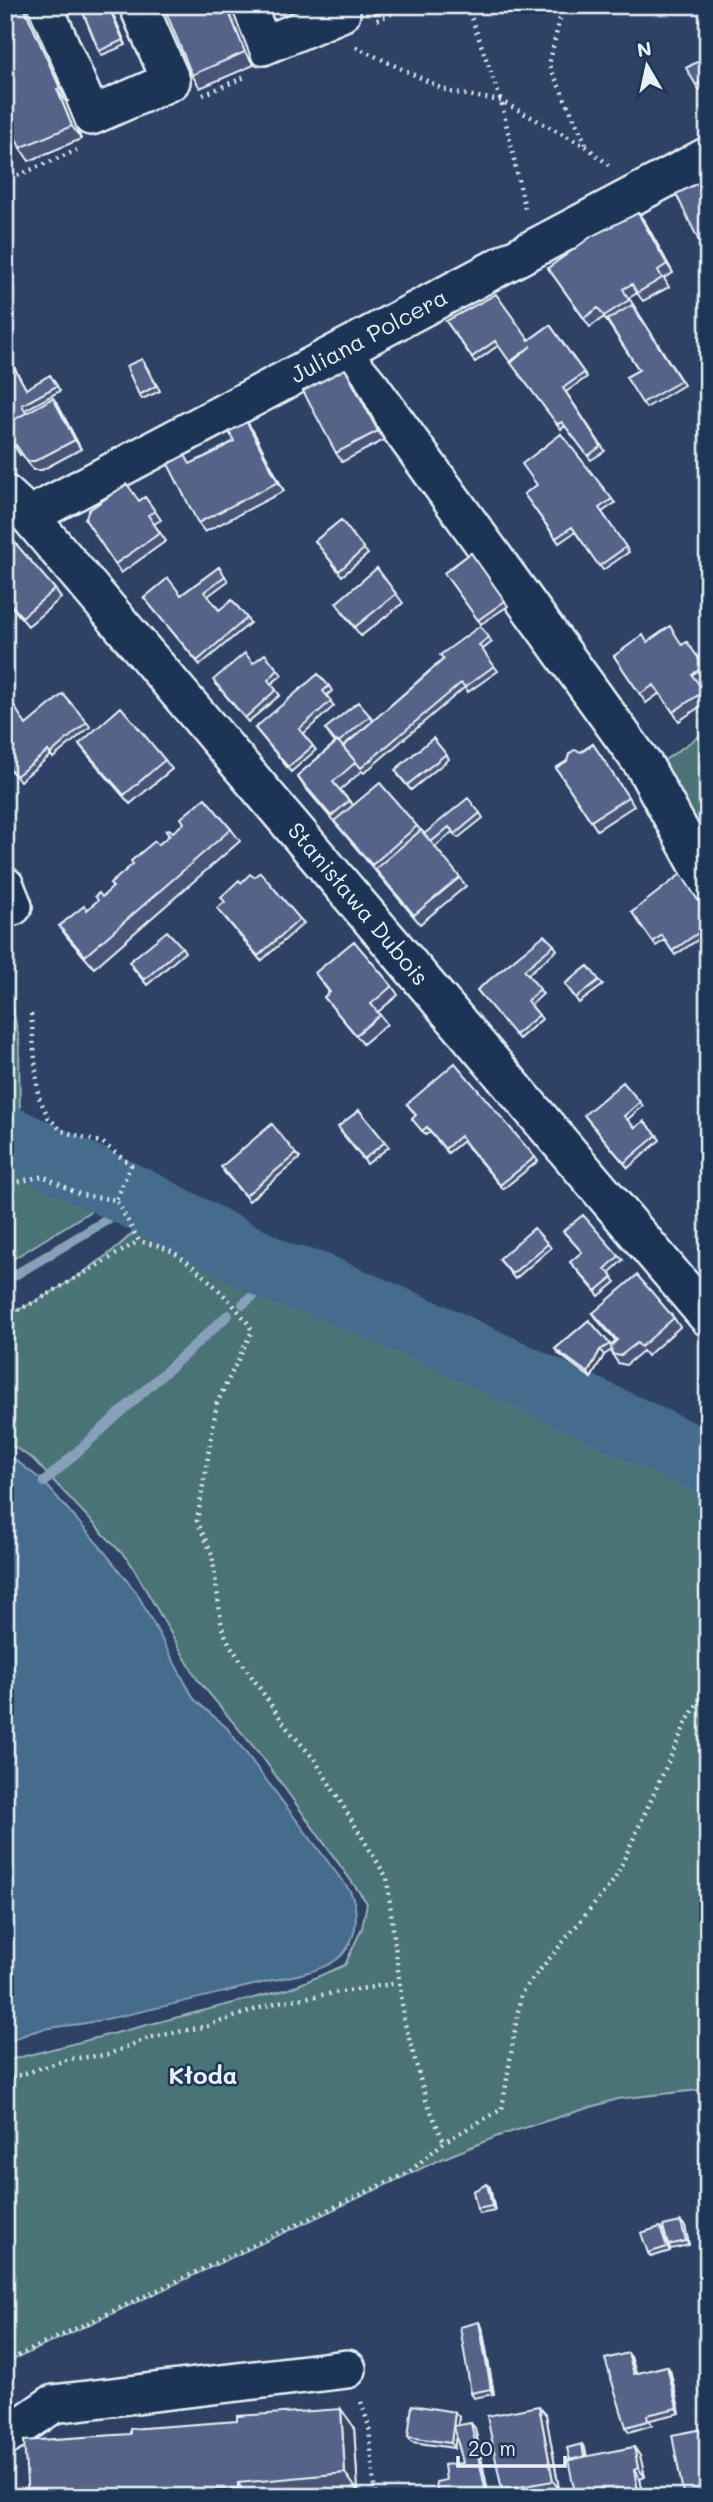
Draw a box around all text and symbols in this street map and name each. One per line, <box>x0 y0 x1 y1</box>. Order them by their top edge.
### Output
north arrow <box>612 32 682 102</box>
text: N <box>635 35 653 62</box>
street label: Juliana Polcera <box>285 281 452 389</box>
street label: Stanisława Dubois <box>282 815 436 991</box>
district label: Kłoda <box>169 2059 237 2090</box>
scale bar <box>458 2425 564 2469</box>
text: 20 m <box>468 2434 516 2461</box>

